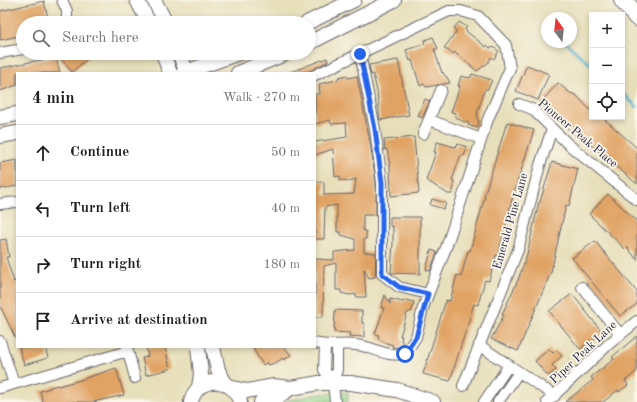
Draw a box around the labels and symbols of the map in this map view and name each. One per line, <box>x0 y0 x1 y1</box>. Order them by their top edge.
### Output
north arrow <box>541 12 577 48</box>
route end <box>351 45 369 63</box>
street label: Pioneer Peak Place <box>535 97 620 171</box>
street label: Emerald Pine Lane <box>491 171 531 271</box>
street label: Piper Peak Lane <box>548 319 620 386</box>
route start <box>396 345 414 363</box>

